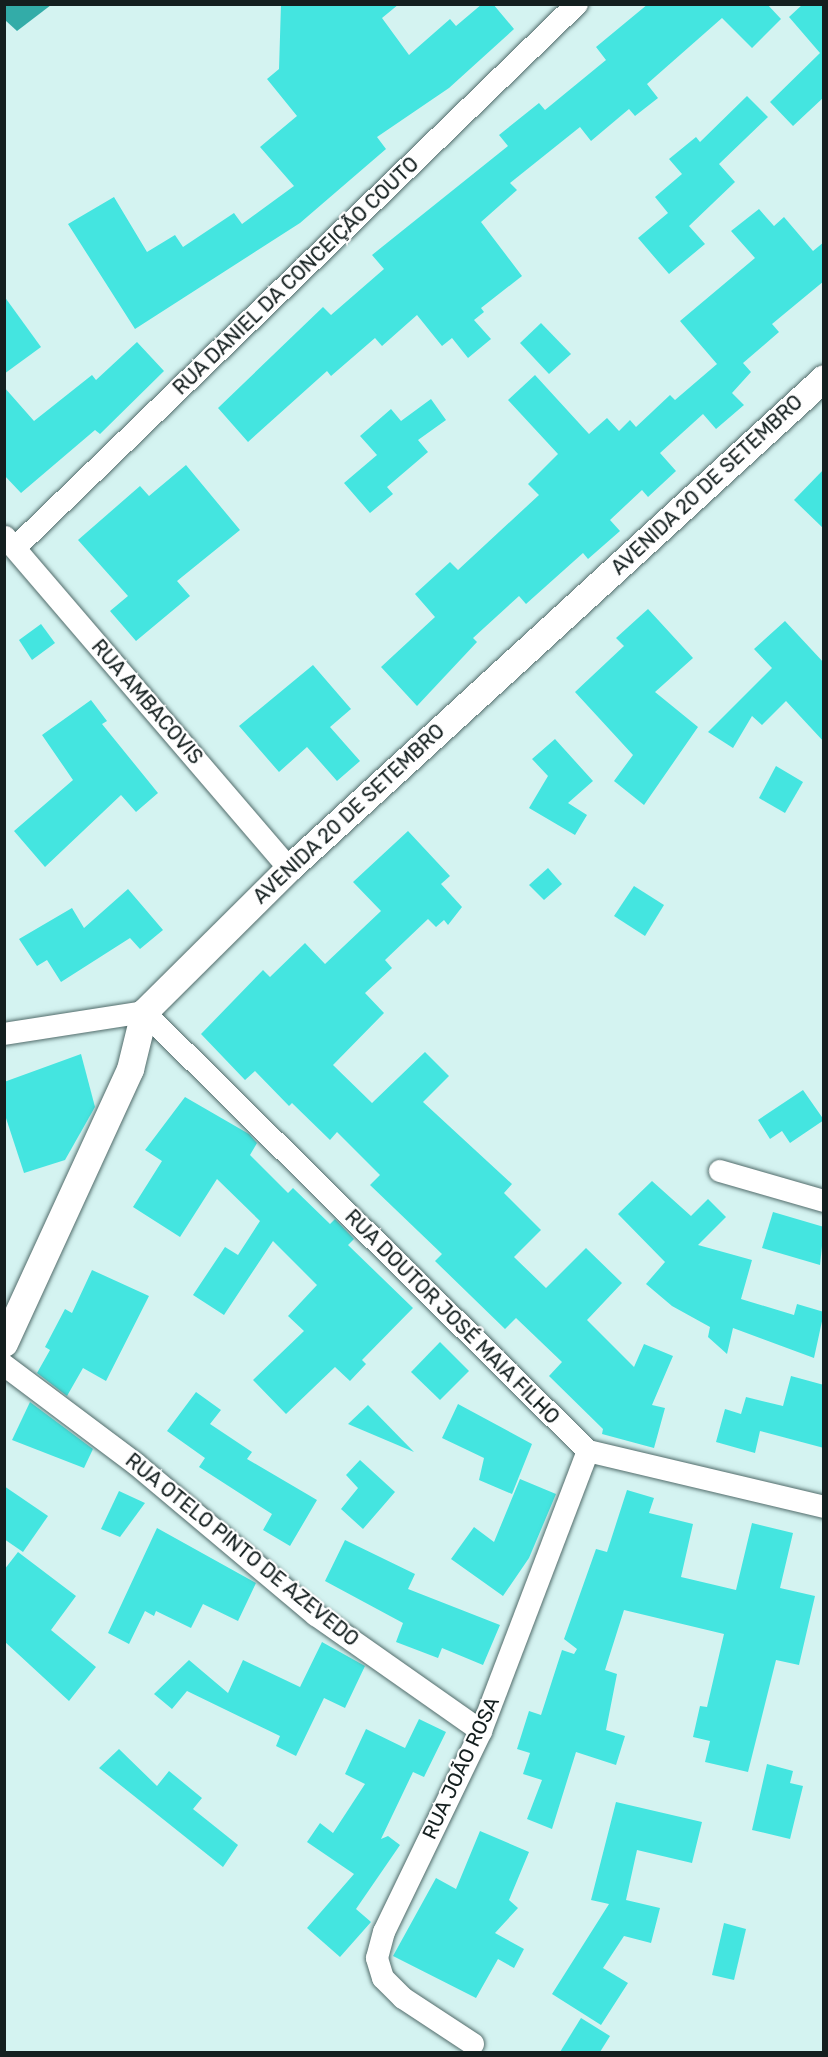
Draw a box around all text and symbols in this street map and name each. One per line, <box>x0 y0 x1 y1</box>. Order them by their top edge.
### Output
street label: RUA DANIEL DA CONCEIÇÃO COUTO <box>168 151 424 401</box>
street label: AVENIDA 20 DE SETEMBRO <box>606 390 808 580</box>
street label: RUA AMBACOVIS <box>86 634 208 770</box>
street label: AVENIDA 20 DE SETEMBRO <box>248 719 450 909</box>
street label: RUA DOUTOR JOSÉ MAIA FILHO <box>339 1204 565 1430</box>
street label: RUA OTELO PINTO DE AZEVEDO <box>120 1448 364 1652</box>
street label: RUA JOÃO ROSA <box>417 1693 505 1843</box>

